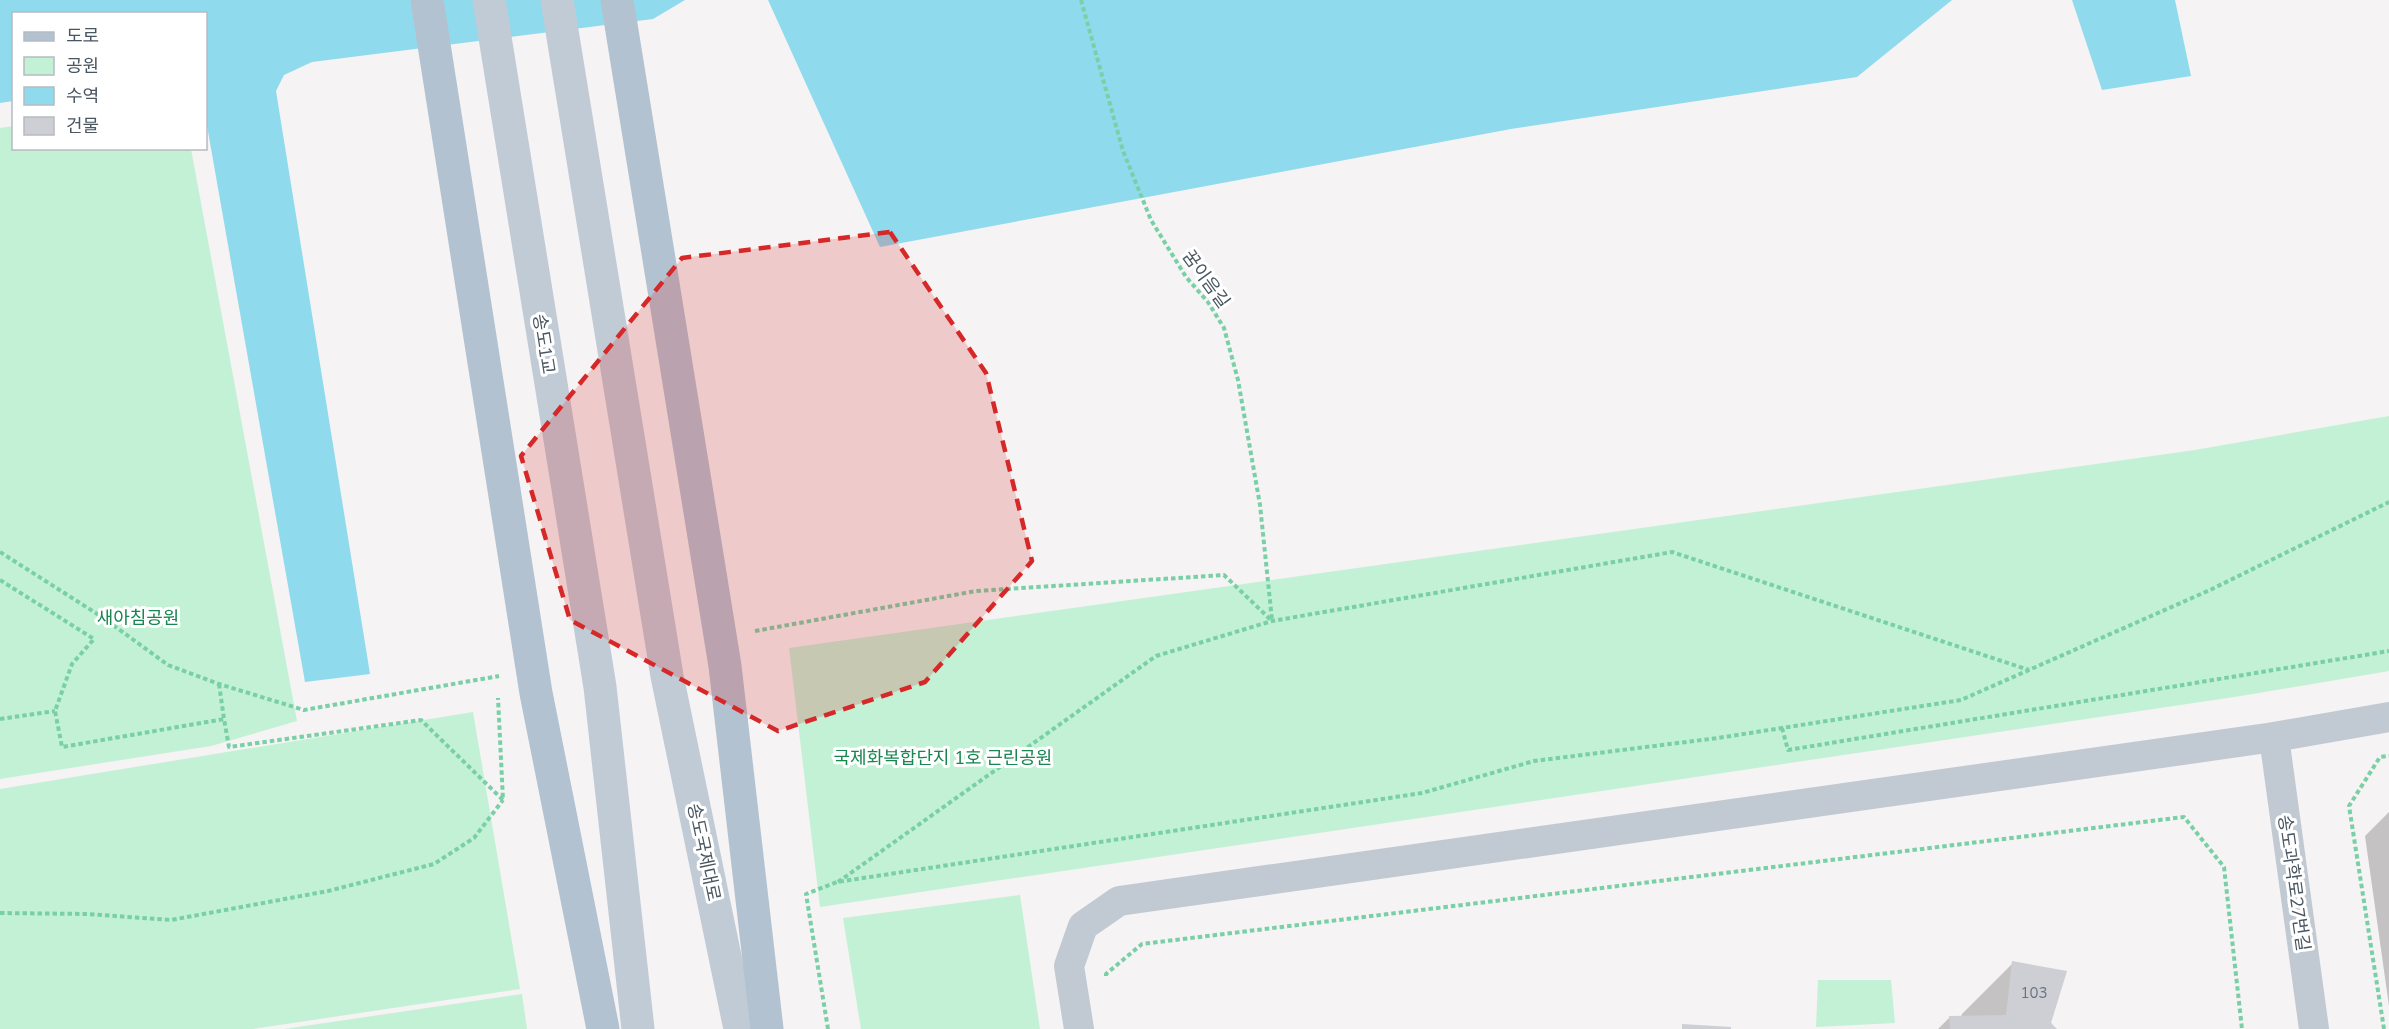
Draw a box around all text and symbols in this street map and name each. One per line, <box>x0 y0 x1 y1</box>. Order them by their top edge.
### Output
legend <box>12 12 207 150</box>
text: 도로 <box>66 24 99 48</box>
text: 공원 <box>66 54 99 78</box>
text: 수역 <box>66 84 99 108</box>
text: 건물 <box>66 114 99 138</box>
street label: 꿈이음길 <box>1177 245 1235 313</box>
street label: 송도1교 <box>527 312 561 376</box>
park label: 새아침공원 <box>97 606 179 630</box>
park label: 국제화복합단지 1호 근린공원 <box>834 746 1052 770</box>
street label: 송도국제대로 <box>682 801 726 903</box>
street label: 송도과학로27번길 <box>2273 813 2315 953</box>
house number: 103 <box>2020 983 2048 1003</box>

